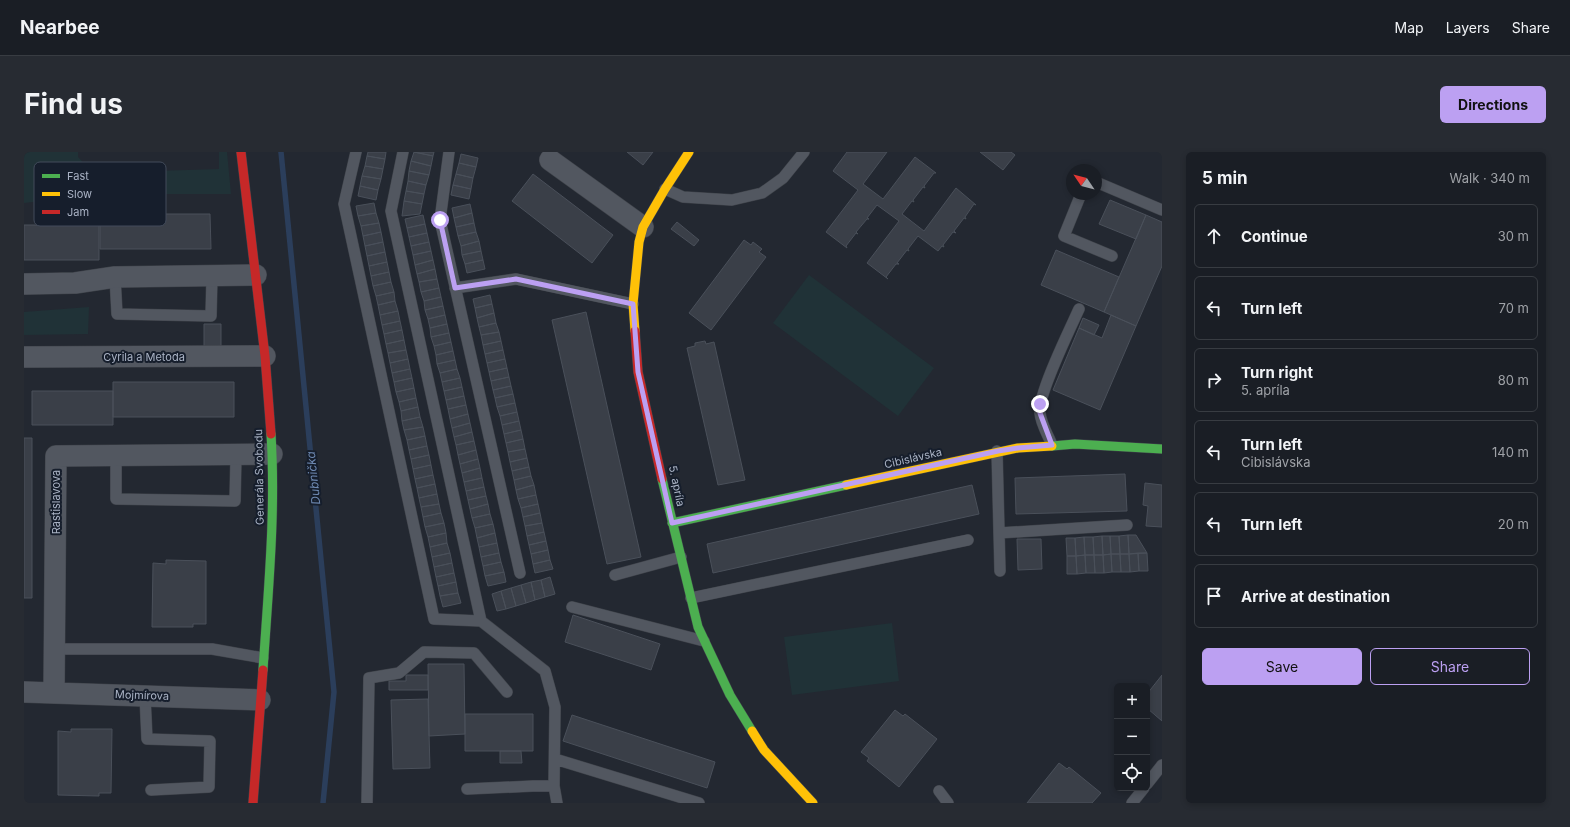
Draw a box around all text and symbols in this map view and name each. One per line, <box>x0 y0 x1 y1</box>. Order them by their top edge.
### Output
text: Nearbee <box>20 16 100 39</box>
text: Map <box>1395 19 1424 36</box>
text: Layers <box>1446 19 1490 36</box>
text: Share <box>1512 19 1550 36</box>
button: Directions <box>1440 86 1546 123</box>
text: Find us <box>24 87 123 121</box>
legend <box>34 162 166 226</box>
north arrow <box>1066 164 1102 200</box>
text: 5 min <box>1202 168 1248 188</box>
text: Fast <box>67 169 89 183</box>
text: Walk · 340 m <box>1450 170 1530 186</box>
text: Slow <box>67 187 92 201</box>
text: Jam <box>67 205 89 219</box>
route start <box>431 211 449 229</box>
icon: ahead <box>1203 225 1225 247</box>
text: Continue <box>1241 227 1308 246</box>
text: 30 m <box>1498 228 1529 244</box>
icon: left <box>1203 297 1225 319</box>
text: Turn left <box>1241 299 1302 318</box>
text: 70 m <box>1499 300 1529 316</box>
street label: Cyrila a Metoda <box>103 350 185 364</box>
text: Turn right <box>1241 363 1313 382</box>
icon: right <box>1203 369 1225 391</box>
text: 80 m <box>1498 372 1529 388</box>
text: 5. apríla <box>1241 382 1290 398</box>
route end <box>1031 395 1049 413</box>
street label: Generála Svobodu <box>251 429 267 525</box>
text: Turn left <box>1241 435 1302 454</box>
icon: left <box>1203 441 1225 463</box>
text: 140 m <box>1492 444 1529 460</box>
street label: Cibislávska <box>883 445 943 471</box>
water label: Dubnička <box>303 451 323 505</box>
text: Cibislávska <box>1241 454 1310 470</box>
street label: 5. apríla <box>666 464 688 508</box>
street label: Rastislavova <box>49 470 63 534</box>
icon: left <box>1203 513 1225 535</box>
text: Turn left <box>1241 515 1302 534</box>
text: 20 m <box>1498 516 1529 532</box>
icon: arrive <box>1203 585 1225 607</box>
text: Arrive at destination <box>1241 587 1390 606</box>
button: Save <box>1202 648 1362 685</box>
button: Share <box>1370 648 1530 685</box>
map controls <box>1114 683 1150 791</box>
button: + <box>1114 683 1150 719</box>
street label: Mojmírova <box>115 687 169 703</box>
button: − <box>1114 719 1150 755</box>
button: locate <box>1114 755 1150 791</box>

